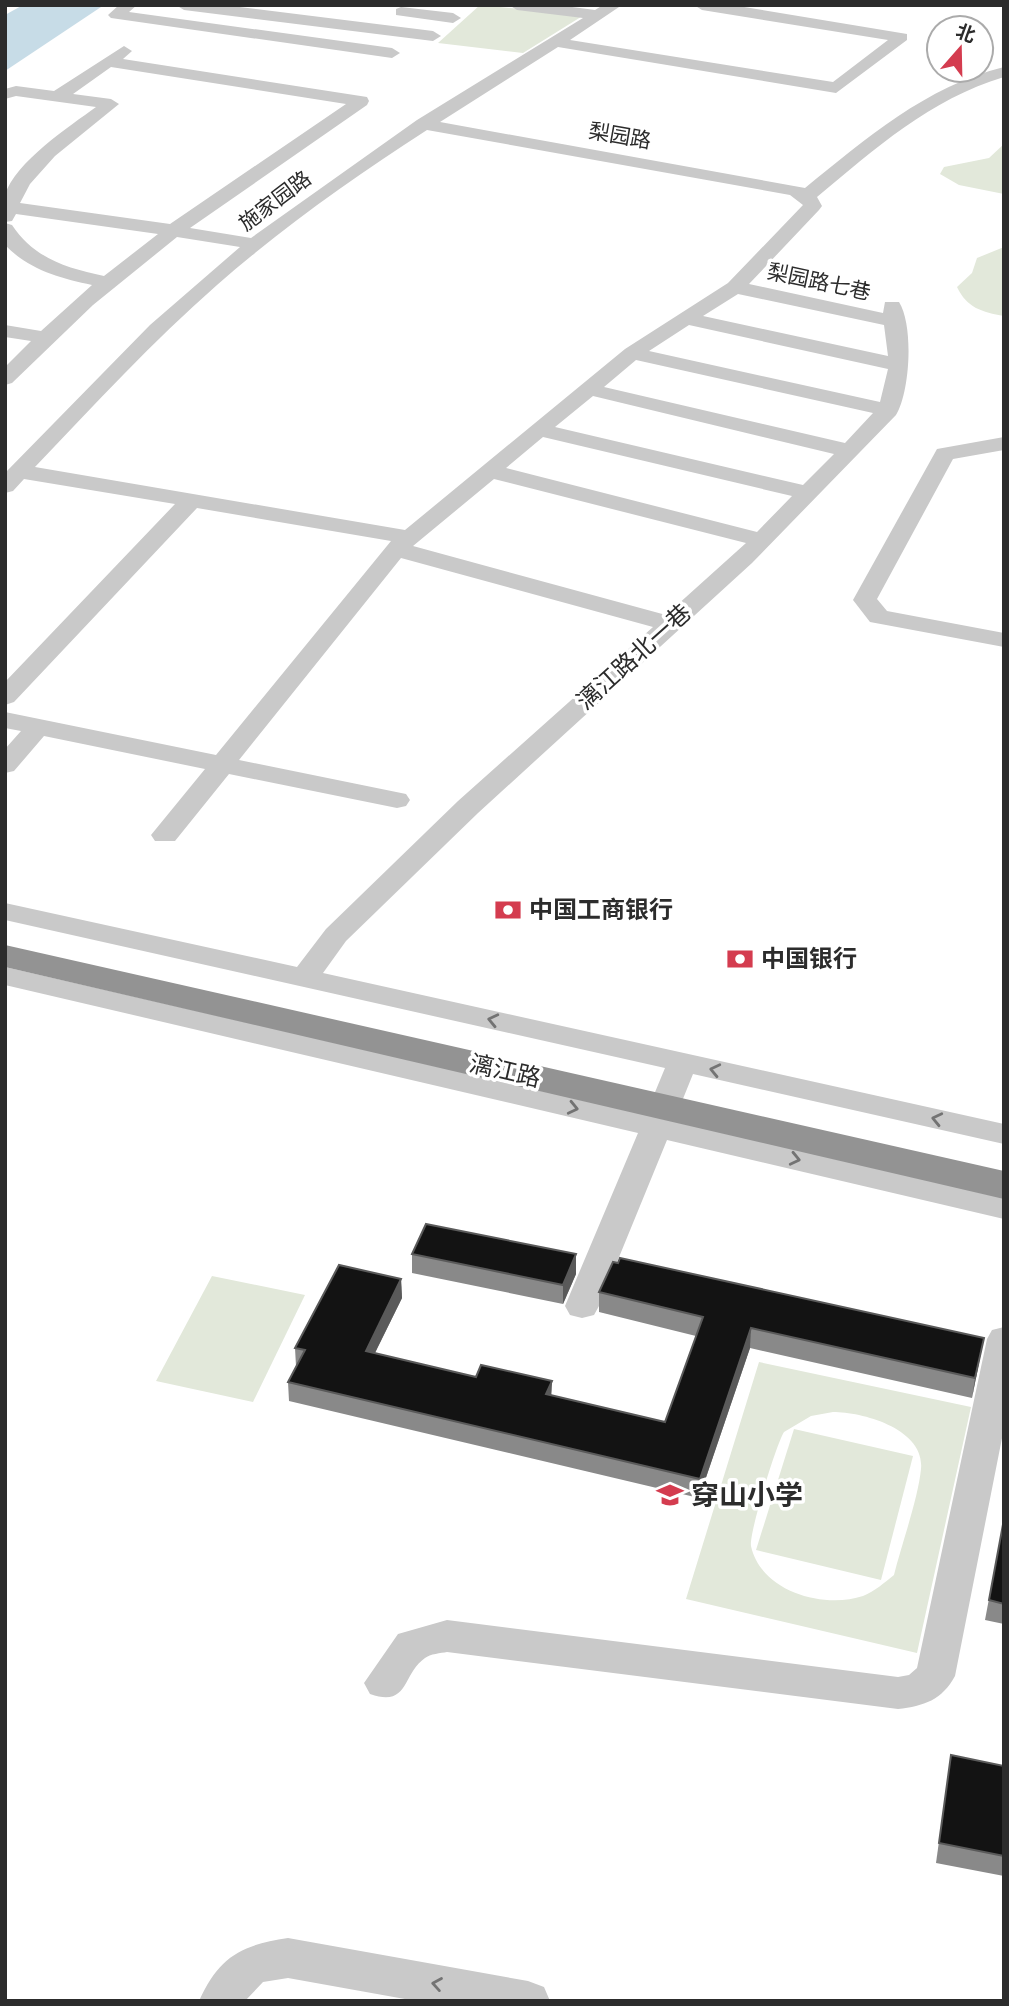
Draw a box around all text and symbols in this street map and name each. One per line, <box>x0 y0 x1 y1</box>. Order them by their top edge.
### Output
north arrow <box>925 14 995 84</box>
text: 北 <box>952 18 979 49</box>
street label: 梨园路 <box>586 116 654 156</box>
street label: 施家园路 <box>232 164 318 238</box>
street label: 梨园路七巷 <box>765 256 873 308</box>
street label: 漓江路北一巷 <box>568 595 699 718</box>
place label: 中国工商银行 <box>529 892 673 927</box>
bank icon: 中国工商银行 <box>493 895 523 925</box>
place label: 中国银行 <box>761 941 857 976</box>
bank icon: 中国银行 <box>725 944 755 974</box>
one-way arrow <box>487 1014 499 1029</box>
street label: 漓江路 <box>466 1045 544 1096</box>
one-way arrow <box>709 1063 721 1078</box>
one-way arrow <box>567 1100 579 1114</box>
one-way arrow <box>931 1113 943 1127</box>
one-way arrow <box>789 1151 801 1166</box>
place label: 穿山小学 <box>691 1475 803 1516</box>
school or university icon: 穿山小学 <box>655 1480 685 1510</box>
one-way arrow <box>431 1978 443 1993</box>

